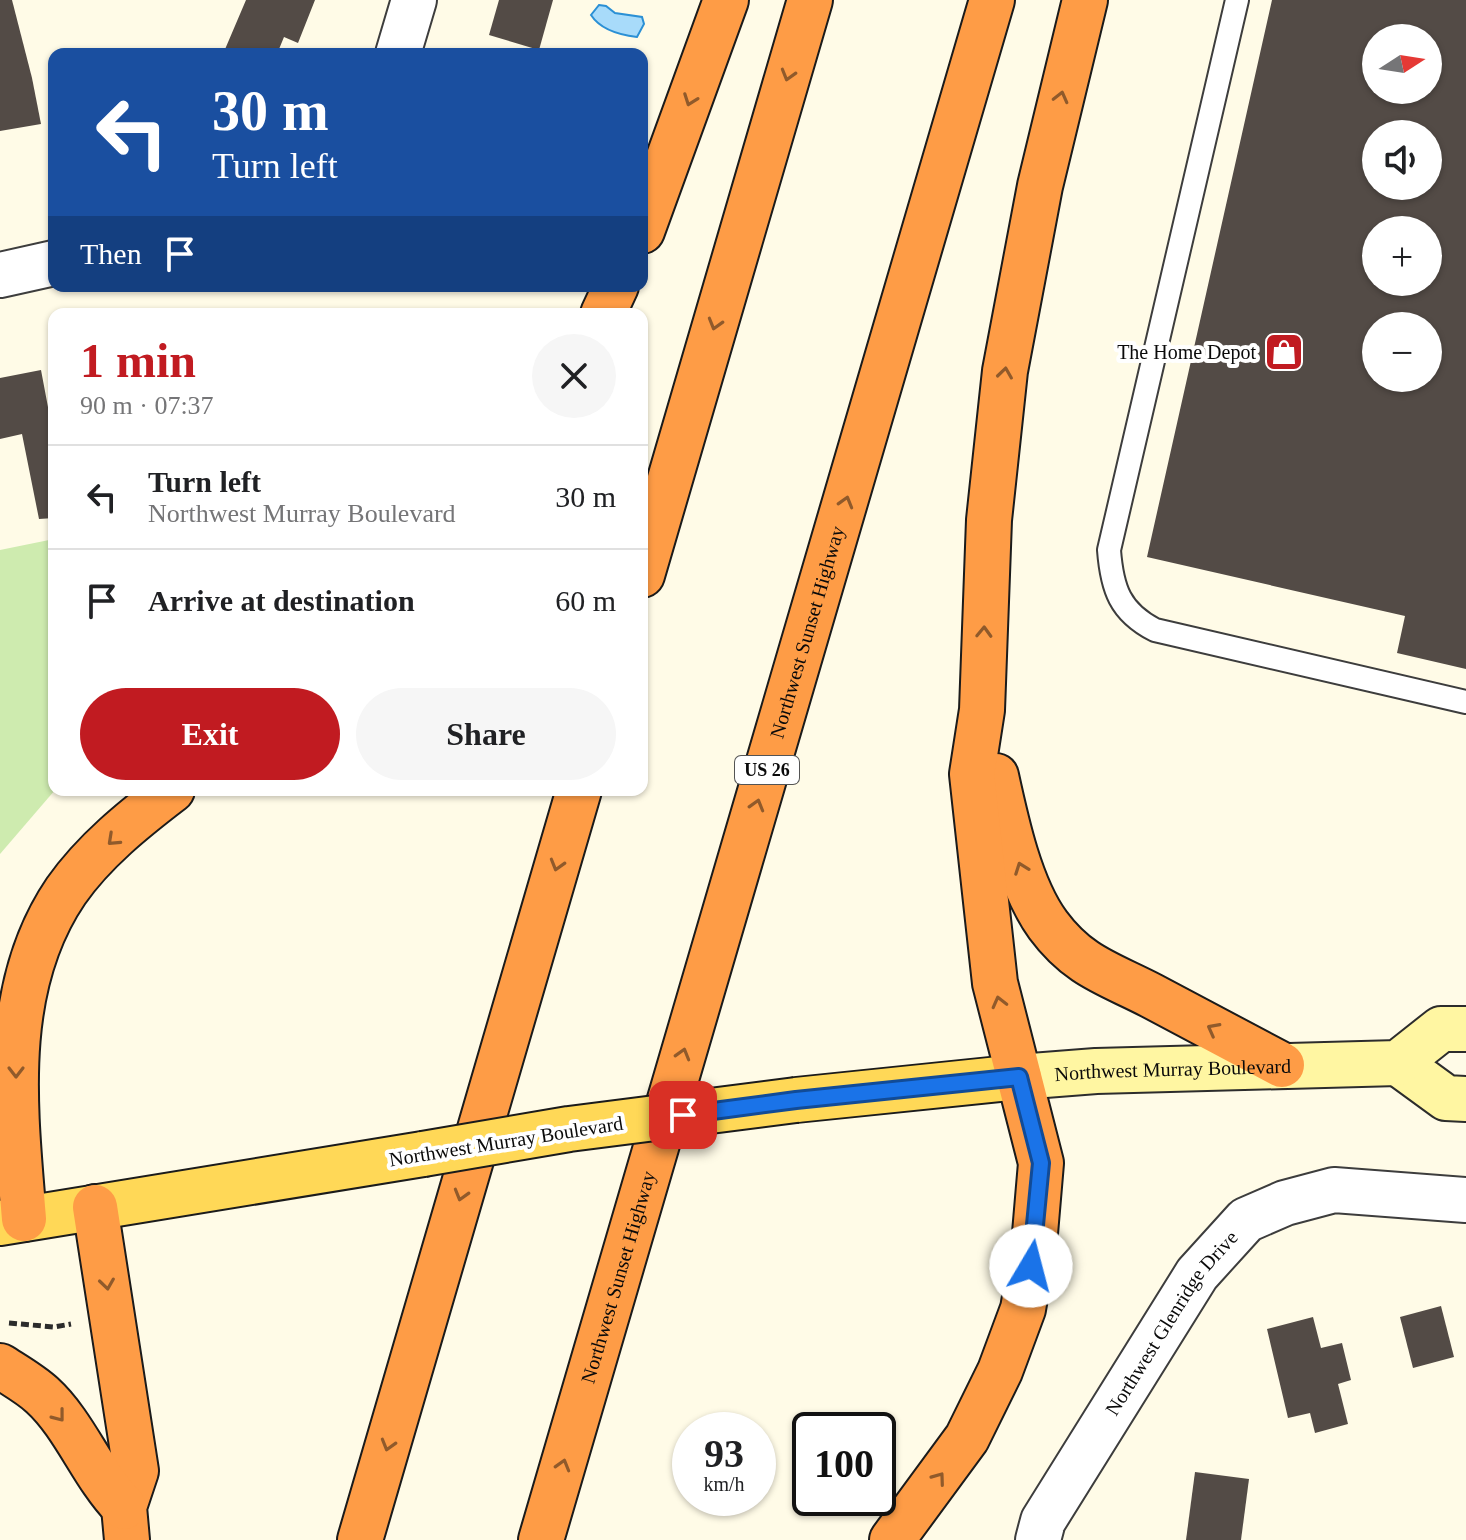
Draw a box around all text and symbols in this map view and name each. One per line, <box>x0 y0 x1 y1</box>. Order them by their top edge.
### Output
north arrow <box>1362 24 1442 104</box>
map controls <box>1362 24 1442 392</box>
one-way arrow <box>781 67 797 81</box>
icon: left <box>80 80 184 184</box>
text: 30 m <box>212 80 329 142</box>
one-way arrow <box>1052 90 1069 104</box>
one-way arrow <box>684 92 700 106</box>
button: sound <box>1362 120 1442 200</box>
text: Turn left <box>212 146 338 186</box>
button: + <box>1362 216 1442 296</box>
icon: arrive <box>158 232 202 276</box>
text: Then <box>80 237 142 270</box>
button: − <box>1362 312 1442 392</box>
one-way arrow <box>708 317 724 331</box>
shop icon: The Home Depot <box>1263 331 1305 373</box>
text: 1 min <box>80 334 196 387</box>
button: close <box>532 334 616 418</box>
place label: The Home Depot <box>1117 341 1256 364</box>
one-way arrow <box>996 366 1013 380</box>
text: 90 m · 07:37 <box>80 391 214 420</box>
text: Turn left <box>148 465 261 498</box>
icon: left <box>80 475 124 519</box>
text: 30 m <box>555 480 616 513</box>
one-way arrow <box>836 495 853 509</box>
text: Northwest Murray Boulevard <box>148 499 456 528</box>
street label: Northwest Sunset Highway <box>765 523 849 741</box>
icon: arrive <box>80 579 124 623</box>
text: Arrive at destination <box>148 584 415 617</box>
text: 60 m <box>555 584 616 617</box>
one-way arrow <box>975 625 992 638</box>
button: Exit <box>80 688 340 780</box>
button: Share <box>356 688 616 780</box>
road number: US 26 <box>735 756 799 784</box>
one-way arrow <box>747 799 764 812</box>
one-way arrow <box>107 831 122 845</box>
one-way arrow <box>550 857 566 871</box>
one-way arrow <box>1014 862 1031 876</box>
one-way arrow <box>992 995 1009 1009</box>
one-way arrow <box>1207 1023 1221 1038</box>
one-way arrow <box>674 1048 690 1062</box>
street label: Northwest Murray Boulevard <box>1054 1055 1291 1085</box>
one-way arrow <box>7 1066 25 1079</box>
pin <box>649 1081 717 1149</box>
icon: arrive <box>661 1093 705 1137</box>
street label: Northwest Murray Boulevard <box>387 1112 625 1171</box>
street label: Northwest Sunset Highway <box>577 1168 660 1386</box>
one-way arrow <box>454 1188 470 1201</box>
position arrow <box>989 1224 1073 1308</box>
street label: Northwest Glenridge Drive <box>1101 1226 1242 1419</box>
one-way arrow <box>98 1277 115 1291</box>
one-way arrow <box>49 1407 63 1422</box>
speed limit sign: 100 <box>792 1412 896 1516</box>
text: 93 <box>704 1431 744 1476</box>
one-way arrow <box>381 1437 397 1451</box>
one-way arrow <box>554 1459 570 1473</box>
one-way arrow <box>929 1472 943 1486</box>
text: km/h <box>703 1473 745 1495</box>

